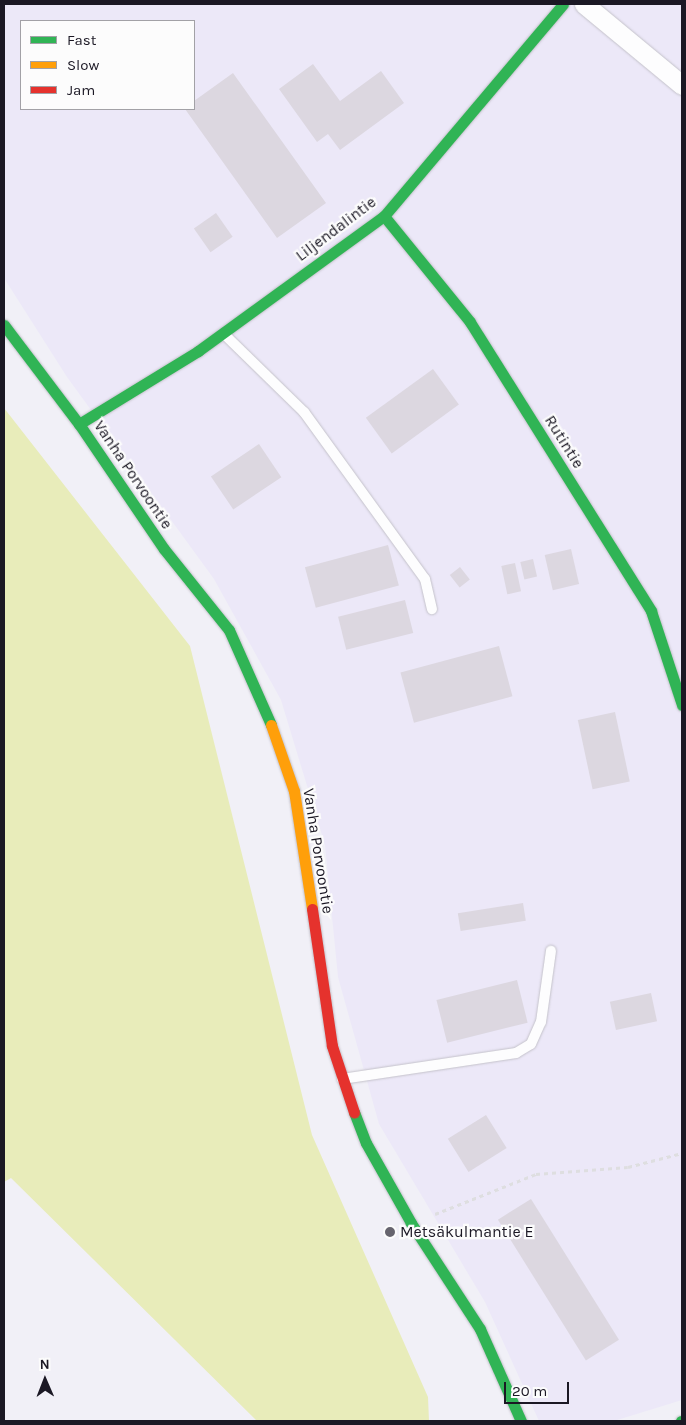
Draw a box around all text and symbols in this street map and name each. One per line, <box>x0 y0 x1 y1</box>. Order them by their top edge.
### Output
legend <box>20 20 195 110</box>
text: Fast <box>67 31 96 49</box>
text: Slow <box>67 56 99 74</box>
text: Jam <box>67 81 95 99</box>
street label: Liljendalintie <box>292 193 380 265</box>
street label: Rutintie <box>540 412 588 472</box>
street label: Vanha Porvoontie <box>90 417 176 533</box>
street label: Vanha Porvoontie <box>299 787 337 915</box>
place label: Metsäkulmantie E <box>400 1222 533 1242</box>
marker: Metsäkulmantie E <box>384 1226 396 1238</box>
north arrow <box>20 1355 70 1405</box>
text: N <box>40 1356 50 1373</box>
scale bar <box>506 1372 571 1404</box>
text: 20 m <box>512 1382 547 1400</box>

